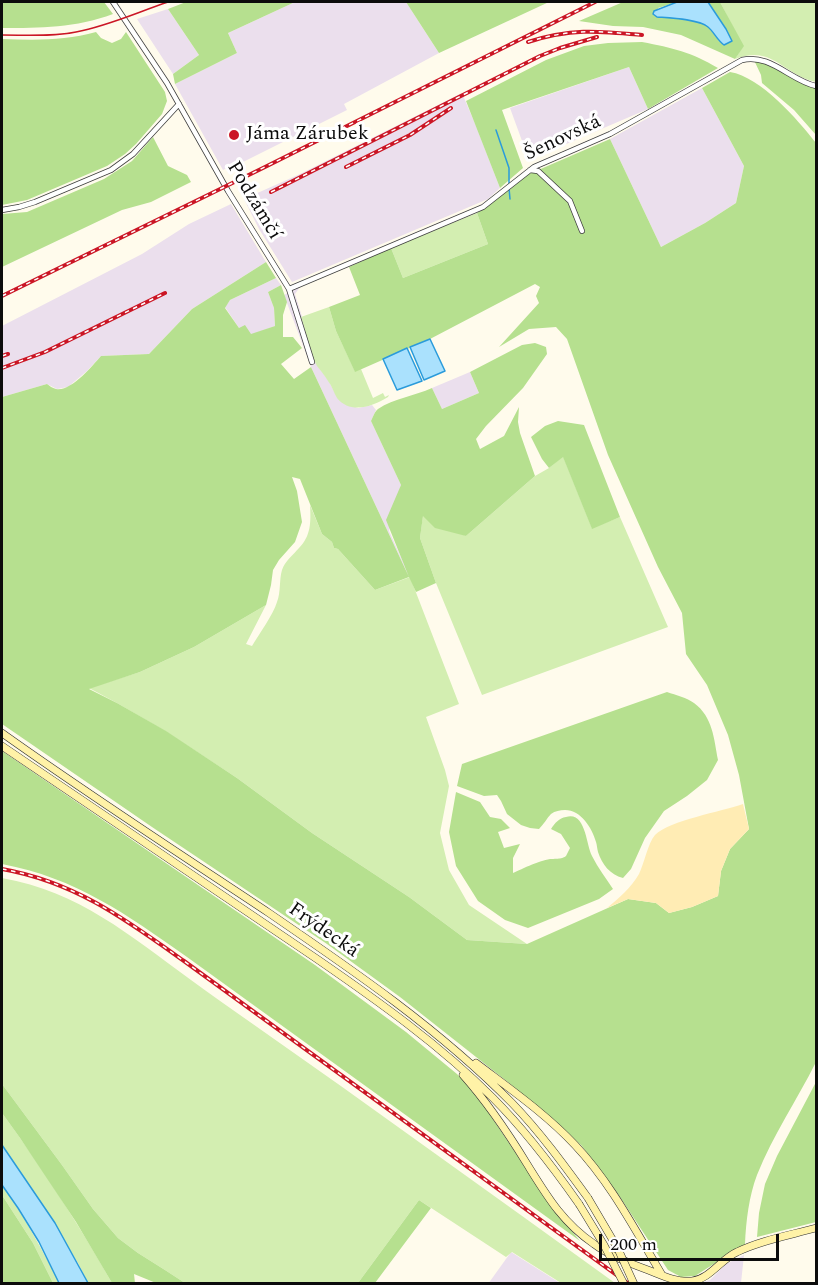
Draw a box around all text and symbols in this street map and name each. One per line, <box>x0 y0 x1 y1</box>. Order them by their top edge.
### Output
street label: Šenovská <box>521 111 605 167</box>
place label: Jáma Zárubek <box>246 123 369 147</box>
marker: Jáma Zárubek <box>227 128 241 142</box>
street label: Podzámčí <box>220 158 286 244</box>
street label: Frýdecká <box>283 898 363 964</box>
scale bar <box>602 1222 782 1260</box>
text: 200 m <box>610 1231 657 1258</box>

